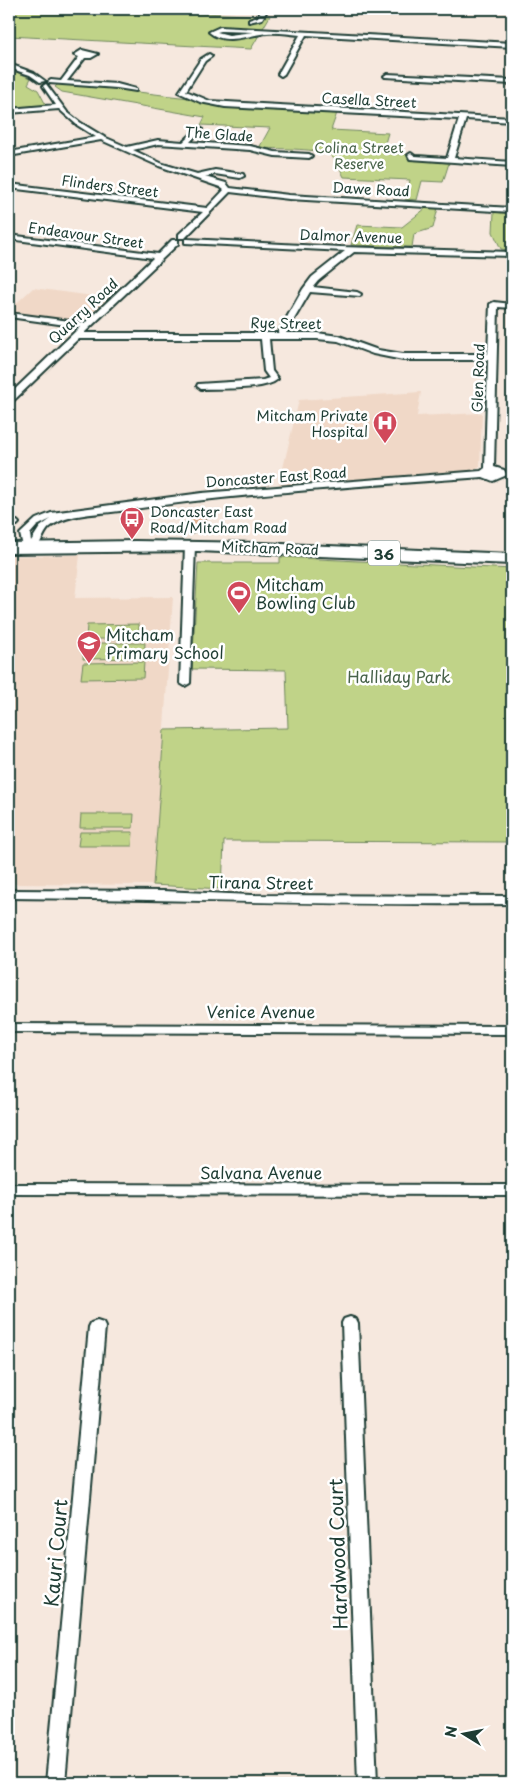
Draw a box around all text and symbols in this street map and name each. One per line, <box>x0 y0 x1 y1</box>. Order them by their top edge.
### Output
street label: Casella Street <box>321 87 417 113</box>
street label: The Glade <box>184 121 254 147</box>
park label: Colina Street Reserve <box>314 137 404 174</box>
street label: Flinders Street <box>60 170 160 202</box>
street label: Dawe Road <box>332 176 410 202</box>
street label: Endeavour Street <box>27 217 145 254</box>
street label: Dalmor Avenue <box>299 224 403 248</box>
street label: Quarry Road <box>44 273 122 349</box>
street label: Rye Street <box>250 312 322 334</box>
street label: Glen Road <box>466 343 490 413</box>
place label: Mitcham Private Hospital <box>257 405 368 442</box>
hospital icon: Mitcham Private Hospital <box>372 410 398 444</box>
street label: Doncaster East Road <box>205 462 347 492</box>
place label: Doncaster East Road/Mitcham Road <box>150 501 287 538</box>
bus stop icon: Doncaster East Road/Mitcham Road <box>119 506 145 540</box>
street label: Mitcham Road <box>221 536 319 560</box>
road number: 36 <box>368 540 400 566</box>
place label: Mitcham Bowling Club <box>256 572 356 614</box>
sports icon: Mitcham Bowling Club <box>226 580 252 614</box>
place label: Mitcham Primary School <box>106 622 224 664</box>
school or university icon: Mitcham Primary School <box>76 630 102 664</box>
park label: Halliday Park <box>347 664 451 688</box>
street label: Tirana Street <box>208 869 314 895</box>
street label: Venice Avenue <box>207 999 315 1023</box>
street label: Salvana Avenue <box>200 1160 322 1184</box>
street label: Hardwood Court <box>320 1478 354 1630</box>
street label: Kauri Court <box>36 1498 74 1608</box>
north arrow <box>438 1710 488 1760</box>
text: N <box>439 1724 462 1739</box>

